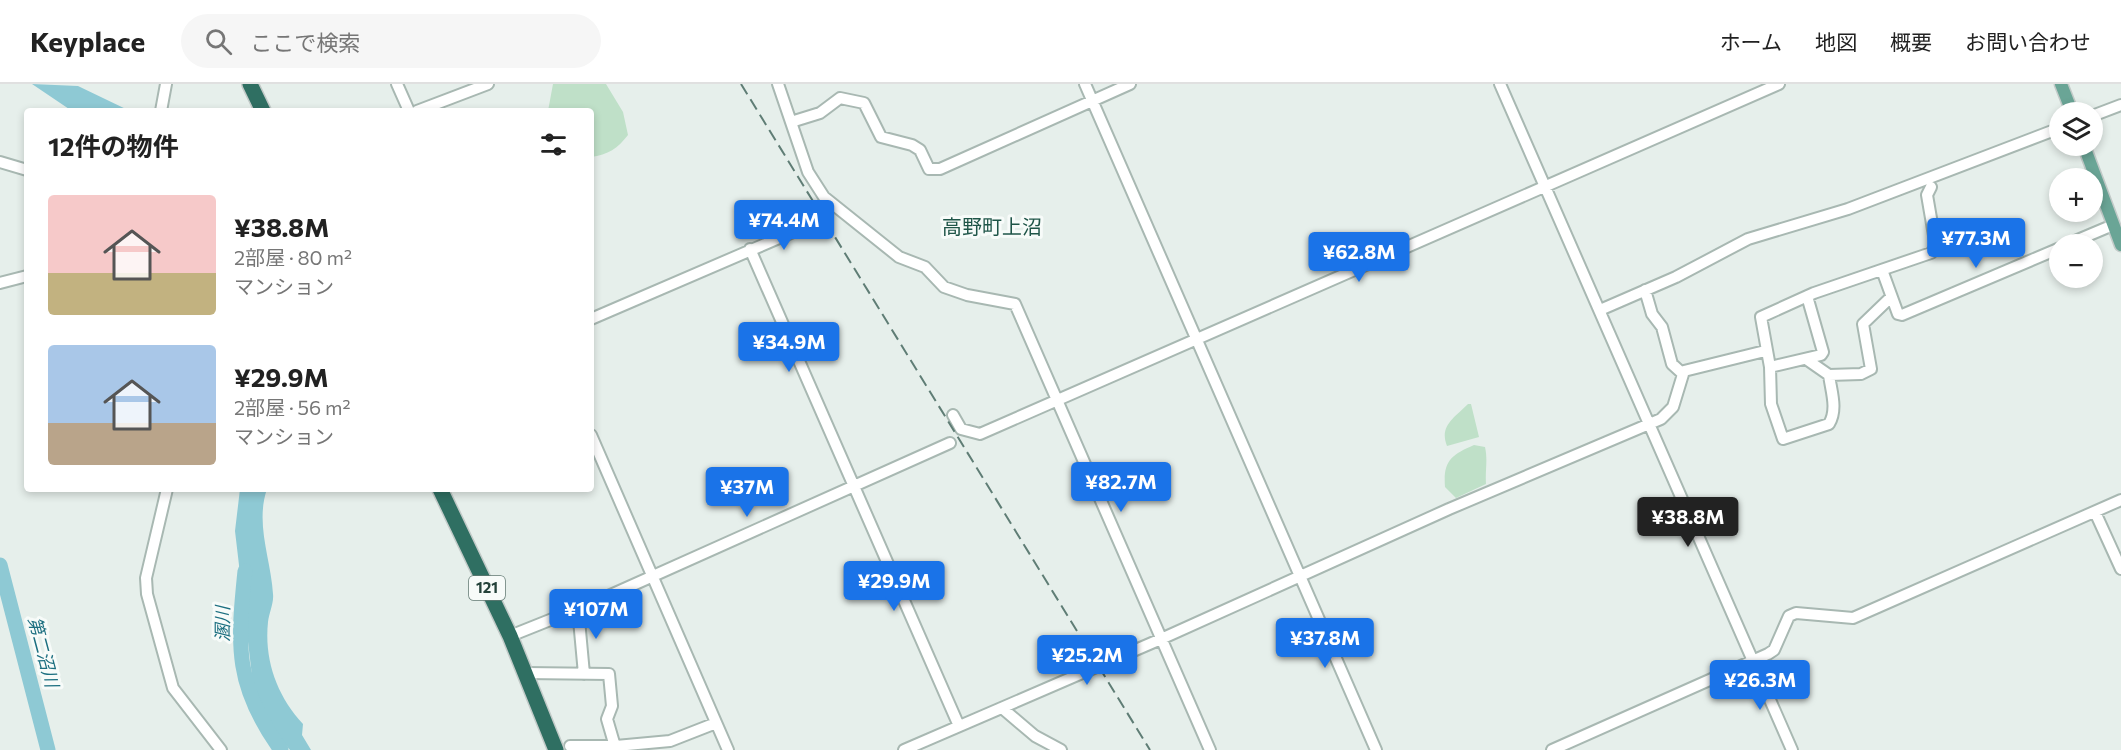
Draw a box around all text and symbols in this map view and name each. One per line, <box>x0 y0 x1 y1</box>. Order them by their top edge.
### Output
search box <box>181 14 601 68</box>
text: Keyplace <box>30 24 145 58</box>
icon: search <box>202 25 235 58</box>
text: ここで検索 <box>250 29 360 56</box>
text: ホーム <box>1720 29 1782 54</box>
text: 地図 <box>1815 29 1857 54</box>
text: 概要 <box>1890 29 1932 54</box>
text: お問い合わせ <box>1965 29 2091 54</box>
map controls <box>2049 102 2103 288</box>
button: layers <box>2049 102 2103 156</box>
icon: filters <box>537 128 570 161</box>
text: 12件の物件 <box>48 130 179 161</box>
button: + <box>2049 168 2103 222</box>
pin: ¥74.4M <box>735 200 833 251</box>
text: ¥74.4M <box>748 207 820 231</box>
text: ¥38.8M <box>234 211 329 242</box>
district label: 高野町上沼 <box>942 214 1042 238</box>
pin: ¥77.3M <box>1927 218 2025 269</box>
icon: home <box>96 219 168 291</box>
text: ¥77.3M <box>1941 225 2011 249</box>
pin: ¥62.8M <box>1310 232 1408 283</box>
button: − <box>2049 234 2103 288</box>
text: ¥62.8M <box>1322 239 1396 263</box>
text: 2部屋 · 80 m² <box>234 245 352 269</box>
text: マンション <box>234 274 334 298</box>
pin: ¥34.9M <box>740 322 838 373</box>
text: ¥34.9M <box>752 329 826 353</box>
text: ¥29.9M <box>234 361 329 392</box>
icon: home <box>96 369 168 441</box>
text: 2部屋 · 56 m² <box>234 395 350 419</box>
text: マンション <box>234 424 334 448</box>
pin: ¥82.7M <box>1072 462 1170 513</box>
pin: ¥37M <box>711 467 783 518</box>
text: ¥82.7M <box>1085 469 1157 493</box>
text: ¥37M <box>720 474 774 498</box>
pin: ¥38.8M <box>1639 497 1737 548</box>
text: ¥38.8M <box>1651 504 1725 528</box>
pin: ¥29.9M <box>845 561 943 612</box>
text: ¥29.9M <box>858 568 930 592</box>
road number: 121 <box>469 576 505 600</box>
pin: ¥107M <box>554 589 638 640</box>
text: ¥107M <box>563 596 629 620</box>
water label: 溷川 <box>211 604 233 642</box>
water label: 第二沼川 <box>24 614 64 691</box>
pin: ¥37.8M <box>1276 618 1374 669</box>
text: ¥37.8M <box>1290 625 1360 649</box>
pin: ¥25.2M <box>1038 635 1136 686</box>
text: ¥25.2M <box>1051 642 1123 666</box>
pin: ¥26.3M <box>1711 660 1809 711</box>
text: ¥26.3M <box>1724 667 1796 691</box>

